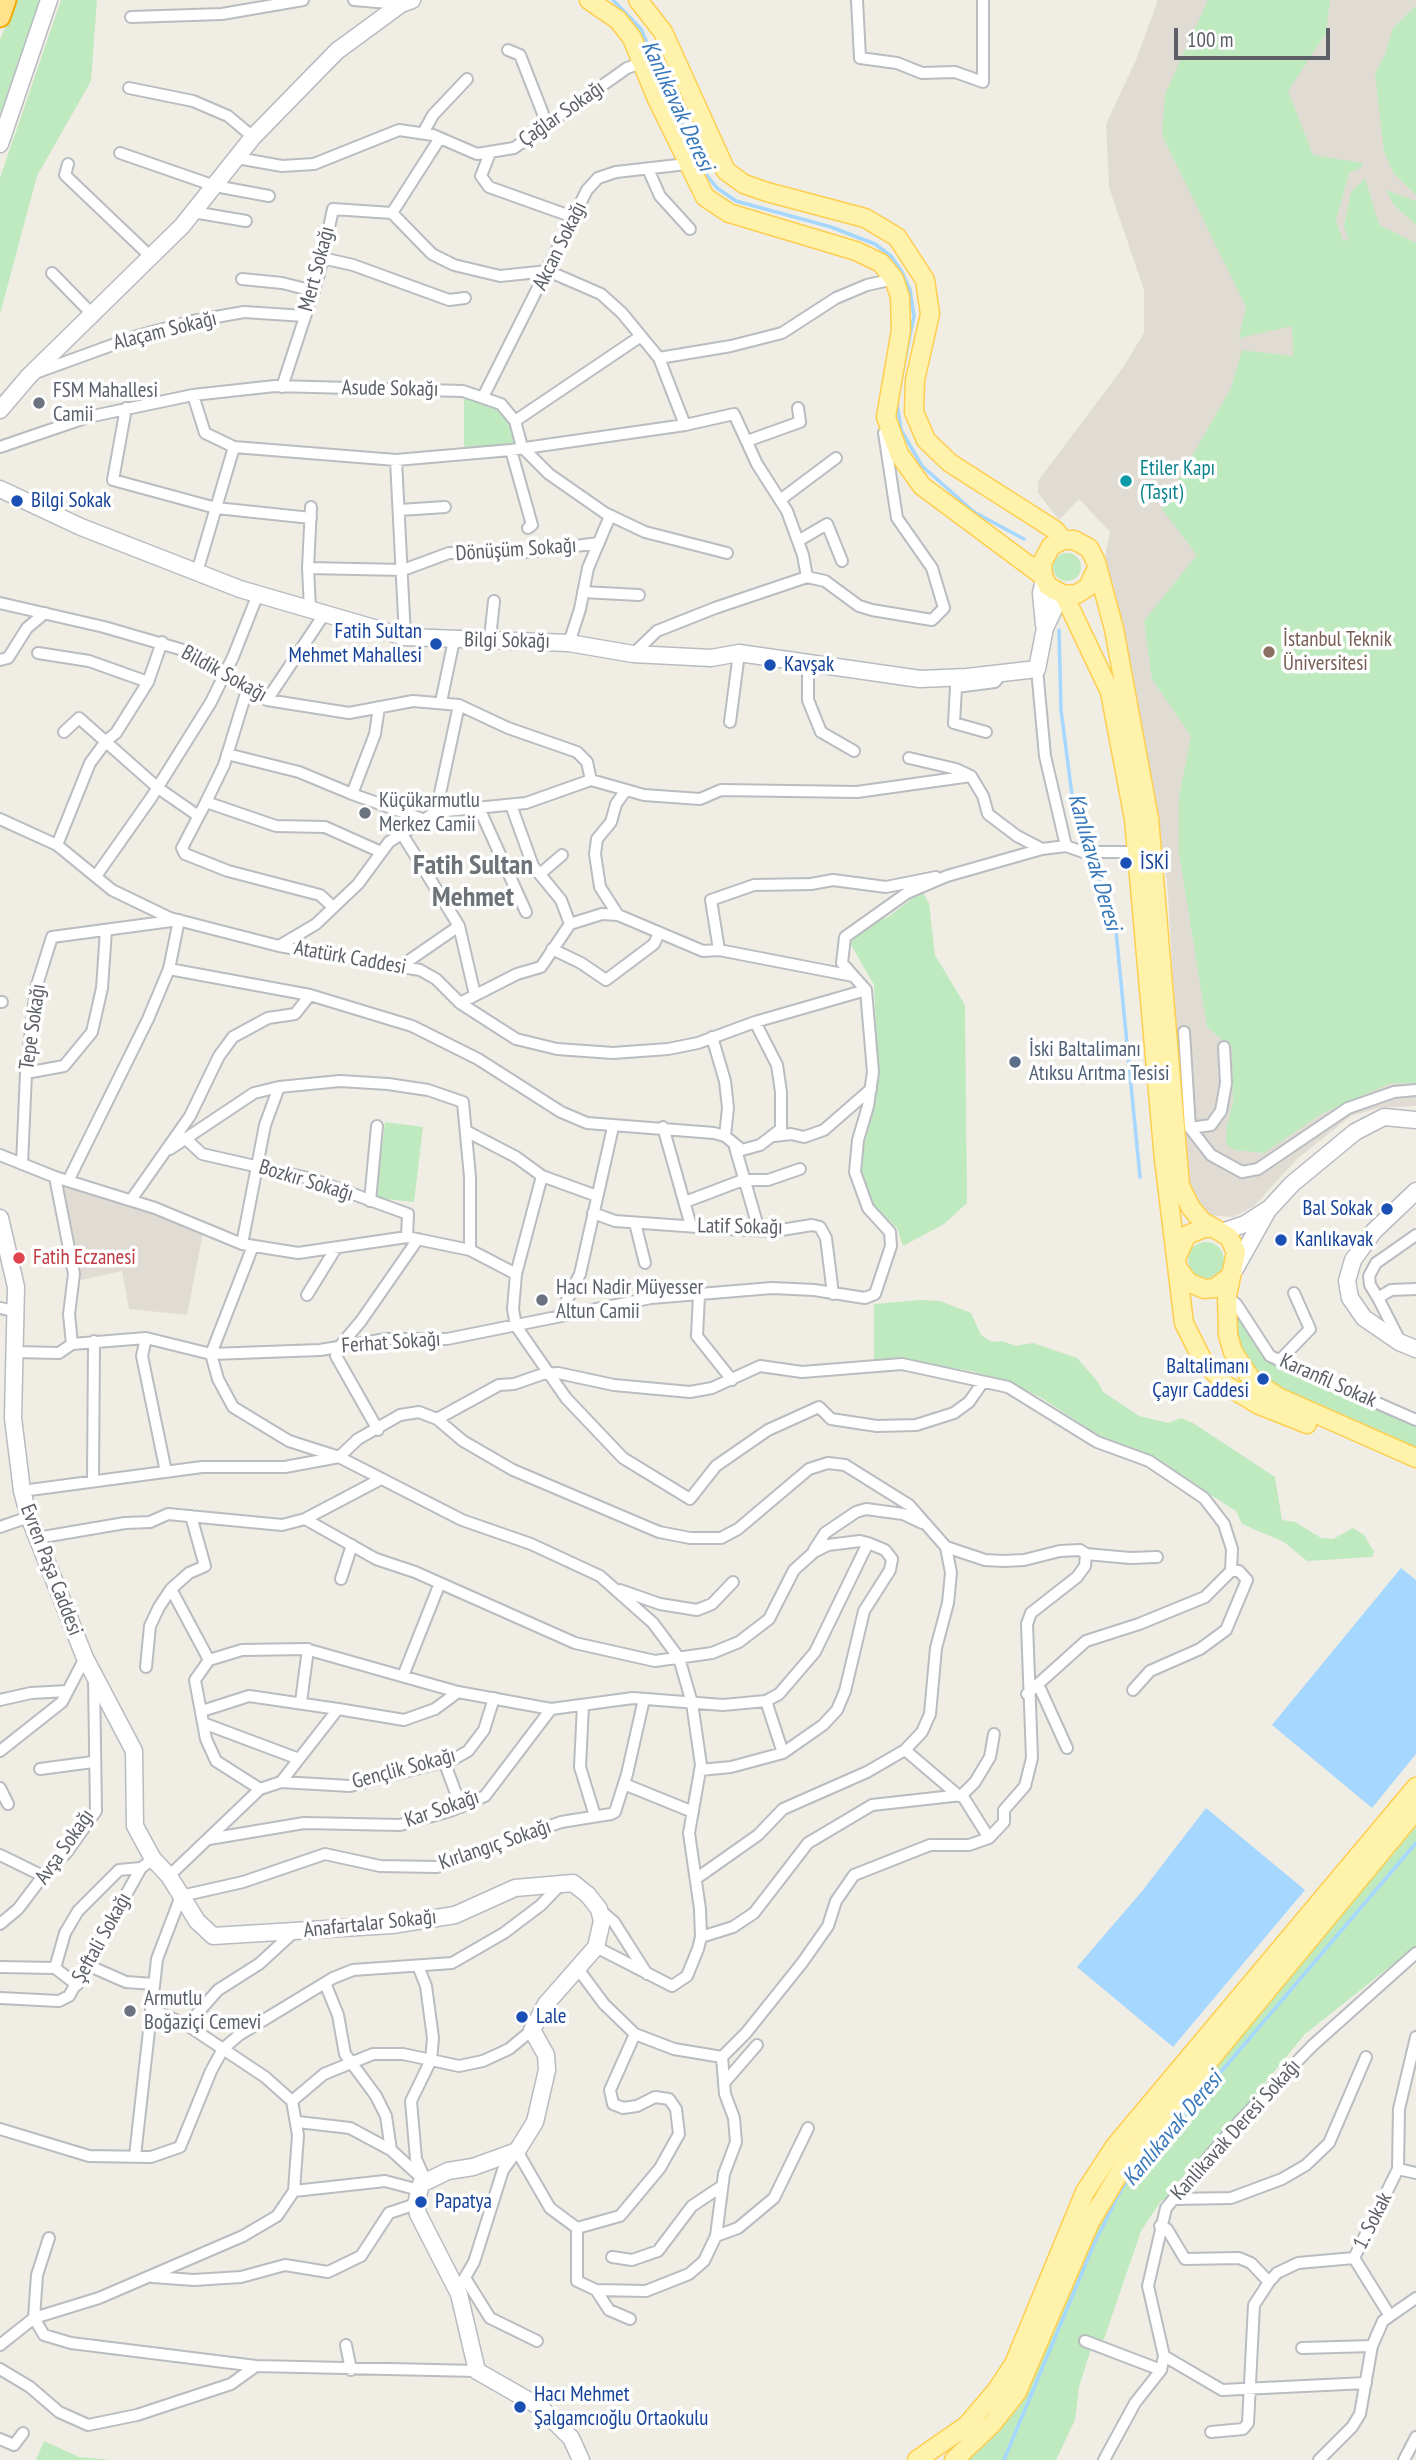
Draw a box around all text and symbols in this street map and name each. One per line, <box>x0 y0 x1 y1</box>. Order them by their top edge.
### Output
scale bar <box>1178 14 1334 58</box>
text: 100 m <box>1187 26 1233 53</box>
water label: Kanlıkavak Deresi <box>635 36 719 176</box>
street label: Çağlar Sokağı <box>514 75 610 153</box>
street label: Akcan Sokağı <box>528 197 592 295</box>
street label: Mert Sokağı <box>294 224 340 314</box>
street label: Alaçam Sokağı <box>111 306 219 356</box>
street label: Asude Sokağı <box>341 376 439 402</box>
place label: FSM Mahallesi Camii <box>53 378 158 428</box>
marker: FSM Mahallesi Camii <box>31 395 47 411</box>
place label: Etiler Kapı (Taşıt) <box>1140 456 1215 506</box>
marker: Etiler Kapı (Taşıt) <box>1118 473 1134 489</box>
place label: Bilgi Sokak <box>31 488 111 514</box>
marker: Bilgi Sokak <box>9 493 25 509</box>
street label: Dönüşüm Sokağı <box>455 533 577 567</box>
place label: Fatih Sultan Mehmet Mahallesi <box>289 619 422 669</box>
place label: İstanbul Teknik Üniversitesi <box>1283 627 1392 677</box>
street label: Bilgi Sokağı <box>464 628 550 654</box>
marker: Fatih Sultan Mehmet Mahallesi <box>428 636 444 652</box>
street label: Bildik Sokağı <box>177 640 271 708</box>
marker: İstanbul Teknik Üniversitesi <box>1261 644 1277 660</box>
place label: Kavşak <box>784 652 834 678</box>
marker: Kavşak <box>762 657 778 673</box>
place label: Küçükarmutlu Merkez Camii <box>379 788 480 838</box>
water label: Kanlıkavak Deresi <box>1061 791 1127 933</box>
marker: Küçükarmutlu Merkez Camii <box>357 805 373 821</box>
district label: Fatih Sultan Mehmet <box>413 849 533 915</box>
place label: İSKİ <box>1140 850 1169 876</box>
marker: İSKİ <box>1118 855 1134 871</box>
street label: Atatürk Caddesi <box>292 936 408 980</box>
street label: Tepe Sokağı <box>15 982 51 1072</box>
place label: İski Baltalimanı Atıksu Arıtma Tesisi <box>1029 1037 1170 1087</box>
marker: İski Baltalimanı Atıksu Arıtma Tesisi <box>1007 1054 1023 1070</box>
street label: Bozkır Sokağı <box>256 1155 356 1207</box>
place label: Bal Sokak <box>1303 1196 1373 1222</box>
marker: Bal Sokak <box>1379 1201 1395 1217</box>
street label: Latif Sokağı <box>697 1214 783 1240</box>
place label: Kanlıkavak <box>1295 1227 1373 1253</box>
marker: Kanlıkavak <box>1273 1232 1289 1248</box>
place label: Fatih Eczanesi <box>33 1245 136 1271</box>
marker: Fatih Eczanesi <box>11 1250 27 1266</box>
place label: Hacı Nadir Müyesser Altun Camii <box>556 1275 703 1325</box>
marker: Hacı Nadir Müyesser Altun Camii <box>534 1292 550 1308</box>
street label: Ferhat Sokağı <box>341 1327 441 1359</box>
street label: Karanfil Sokak <box>1276 1349 1380 1413</box>
place label: Baltalimanı Çayır Caddesi <box>1152 1354 1249 1404</box>
marker: Baltalimanı Çayır Caddesi <box>1255 1371 1271 1387</box>
street label: Evren Paşa Caddesi <box>14 1501 88 1639</box>
street label: Gençlik Sokağı <box>350 1743 458 1795</box>
street label: Kar Sokağı <box>402 1785 482 1833</box>
street label: Avşa Sokağı <box>30 1805 100 1889</box>
street label: Kırlangıç Sokağı <box>436 1814 554 1876</box>
street label: Şeftali Sokağı <box>67 1889 137 1987</box>
street label: Anafartalar Sokağı <box>302 1904 438 1944</box>
place label: Armutlu Boğaziçi Cemevi <box>144 1986 261 2036</box>
marker: Armutlu Boğaziçi Cemevi <box>122 2003 138 2019</box>
place label: Lale <box>536 2004 566 2030</box>
marker: Lale <box>514 2009 530 2025</box>
street label: Kanlikavak Deresi Sokağı <box>1166 2054 1306 2206</box>
water label: Kanlıkavak Deresi <box>1117 2066 1229 2192</box>
street label: 1. Sokak <box>1348 2188 1398 2254</box>
place label: Papatya <box>435 2189 492 2215</box>
marker: Papatya <box>413 2194 429 2210</box>
place label: Hacı Mehmet Şalgamcıoğlu Ortaokulu <box>534 2382 708 2432</box>
marker: Hacı Mehmet Şalgamcıoğlu Ortaokulu <box>512 2399 528 2415</box>

